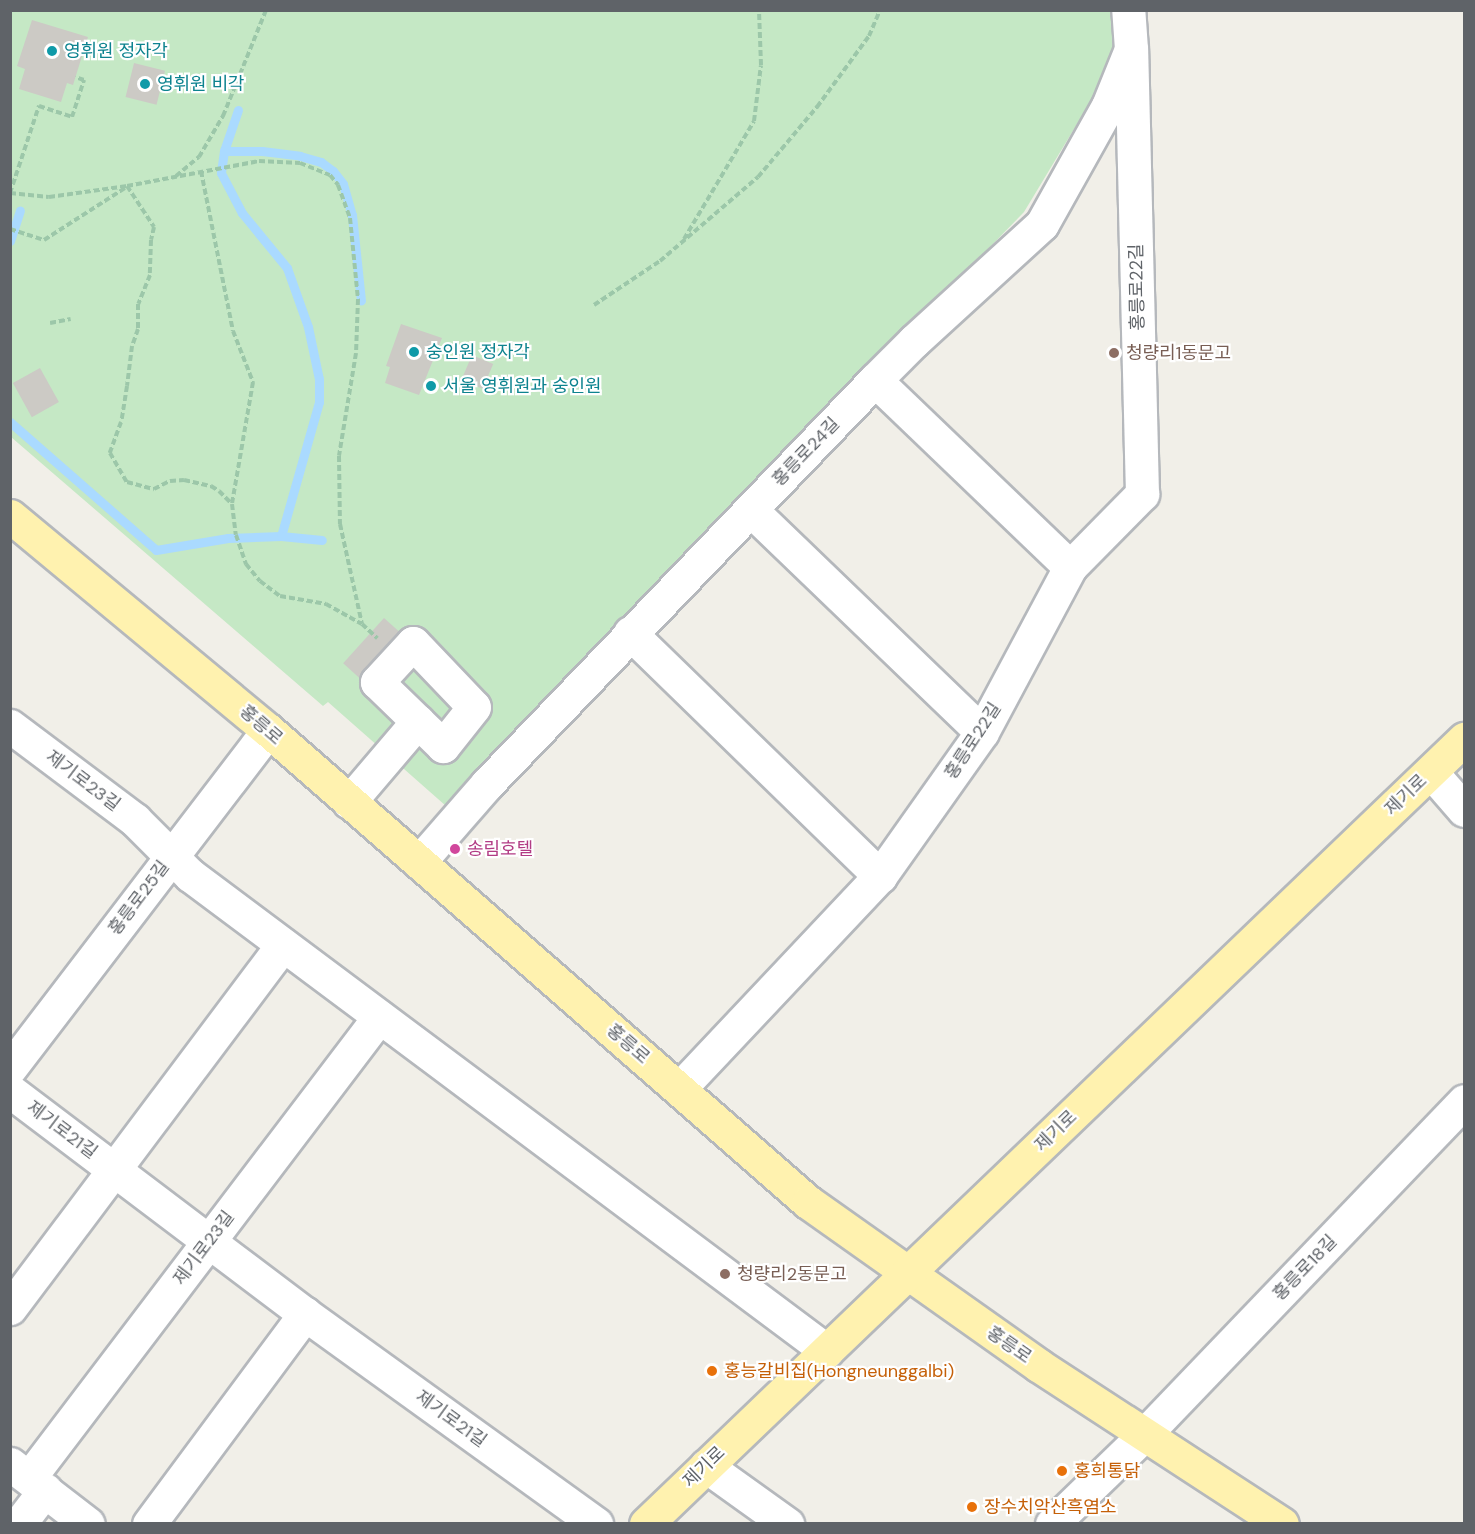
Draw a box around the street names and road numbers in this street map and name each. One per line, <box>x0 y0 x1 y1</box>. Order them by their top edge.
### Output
street label: 홍릉로22길 <box>1125 243 1149 331</box>
street label: 홍릉로24길 <box>768 413 844 491</box>
street label: 홍릉로22길 <box>940 699 1006 783</box>
street label: 홍릉로 <box>235 701 287 749</box>
street label: 제기로23길 <box>42 746 124 816</box>
street label: 제기로 <box>1381 770 1431 820</box>
street label: 홍릉로25길 <box>104 857 174 939</box>
street label: 홍릉로 <box>602 1020 654 1068</box>
street label: 제기로21길 <box>23 1097 101 1163</box>
street label: 제기로 <box>1031 1106 1081 1156</box>
street label: 제기로23길 <box>169 1207 239 1289</box>
street label: 홍릉로18길 <box>1268 1231 1342 1305</box>
street label: 홍릉로 <box>982 1322 1036 1368</box>
street label: 제기로21길 <box>411 1386 491 1452</box>
street label: 제기로 <box>679 1442 729 1492</box>

